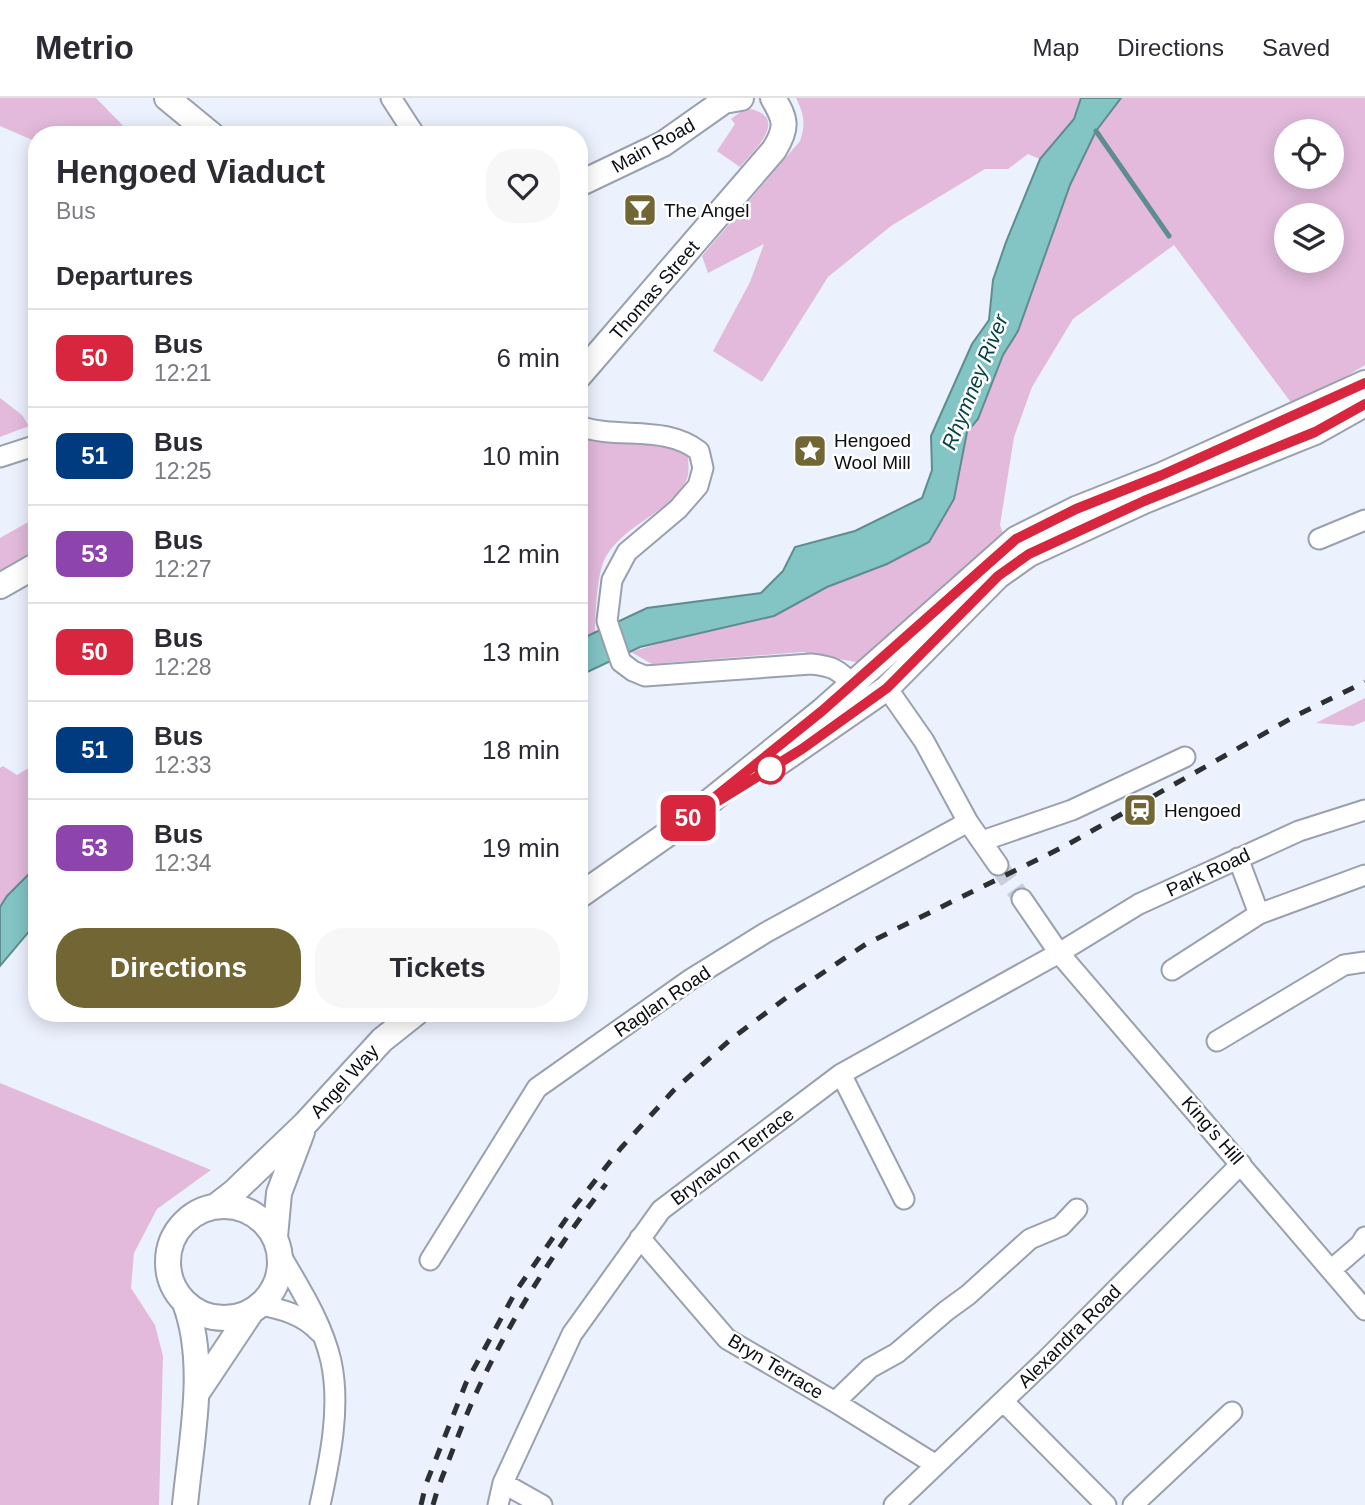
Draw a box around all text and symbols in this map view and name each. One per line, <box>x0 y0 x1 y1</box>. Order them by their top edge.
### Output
text: Metrio <box>35 29 134 66</box>
text: Map <box>1033 34 1079 61</box>
text: Directions <box>1117 34 1224 61</box>
text: Saved <box>1262 34 1330 61</box>
street label: Main Road <box>608 114 699 177</box>
map controls <box>1274 119 1344 273</box>
button: locate <box>1274 119 1344 189</box>
button: heart <box>486 149 560 223</box>
text: Hengoed Viaduct <box>56 153 325 190</box>
bar icon: The Angel <box>621 191 659 229</box>
text: Bus <box>56 198 96 224</box>
place label: The Angel <box>664 200 750 221</box>
button: layers <box>1274 203 1344 273</box>
street label: Thomas Street <box>606 236 704 344</box>
text: Departures <box>56 261 193 291</box>
water label: Rhymney River <box>937 310 1012 453</box>
text: Bus <box>154 329 203 359</box>
text: 6 min <box>496 343 560 373</box>
text: 50 <box>81 344 108 371</box>
text: 12:21 <box>154 360 212 386</box>
text: Bus <box>154 427 203 457</box>
place label: Hengoed Wool Mill <box>834 430 911 473</box>
place icon: Hengoed Wool Mill <box>791 432 829 470</box>
text: 10 min <box>482 441 560 471</box>
text: 51 <box>81 442 108 469</box>
text: 12:25 <box>154 458 212 484</box>
text: Bus <box>154 525 203 555</box>
text: 12 min <box>482 539 560 569</box>
text: 53 <box>81 540 108 567</box>
text: 12:27 <box>154 556 212 582</box>
text: Bus <box>154 623 203 653</box>
text: 13 min <box>482 637 560 667</box>
text: 50 <box>81 638 108 665</box>
text: 12:28 <box>154 654 212 680</box>
text: Bus <box>154 721 203 751</box>
text: 18 min <box>482 735 560 765</box>
text: 51 <box>81 736 108 763</box>
text: 12:33 <box>154 752 212 778</box>
unlabelled marker <box>755 754 785 784</box>
station icon: Hengoed <box>1121 791 1159 829</box>
line badge: 50 <box>656 795 720 841</box>
place label: Hengoed <box>1164 800 1241 821</box>
text: 50 <box>675 804 701 831</box>
text: Bus <box>154 819 203 849</box>
text: 19 min <box>482 833 560 863</box>
text: 53 <box>81 834 108 861</box>
street label: Park Road <box>1163 844 1253 901</box>
text: 12:34 <box>154 850 212 876</box>
button: Directions <box>56 928 301 1008</box>
button: Tickets <box>315 928 560 1008</box>
street label: Raglan Road <box>610 962 714 1041</box>
street label: Angel Way <box>306 1040 383 1122</box>
street label: King's Hill <box>1178 1092 1248 1168</box>
street label: Brynavon Terrace <box>667 1103 798 1209</box>
street label: Alexandra Road <box>1014 1281 1125 1392</box>
street label: Bryn Terrace <box>724 1330 827 1403</box>

